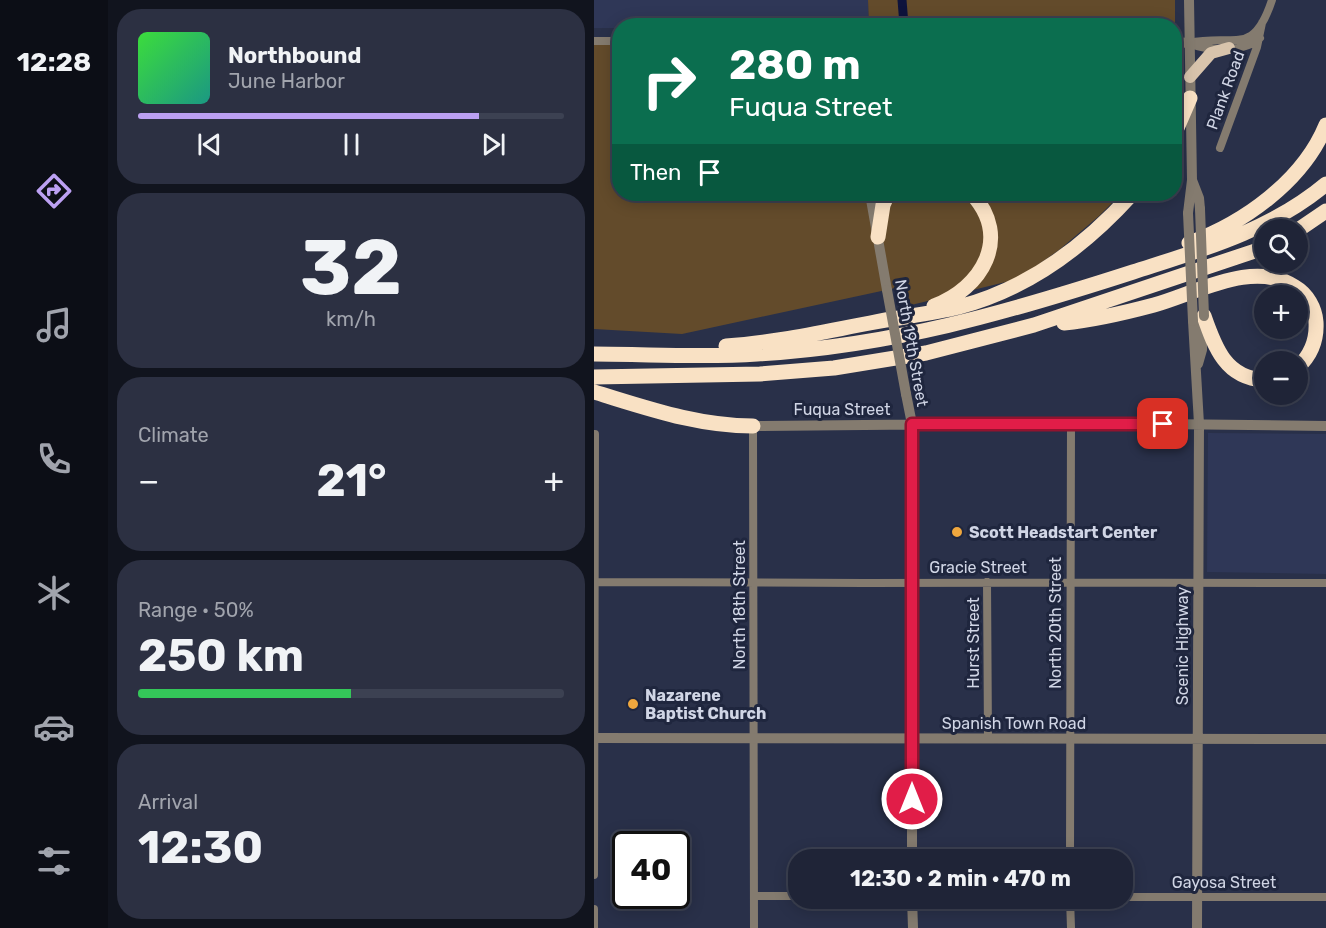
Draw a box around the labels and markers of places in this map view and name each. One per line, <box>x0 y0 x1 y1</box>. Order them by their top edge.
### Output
pin <box>1137 398 1188 449</box>
place label: Scott Headstart Center <box>969 523 1158 542</box>
marker: Scott Headstart Center <box>950 525 964 539</box>
place label: Nazarene Baptist Church <box>645 686 766 723</box>
marker: Nazarene Baptist Church <box>626 697 640 711</box>

